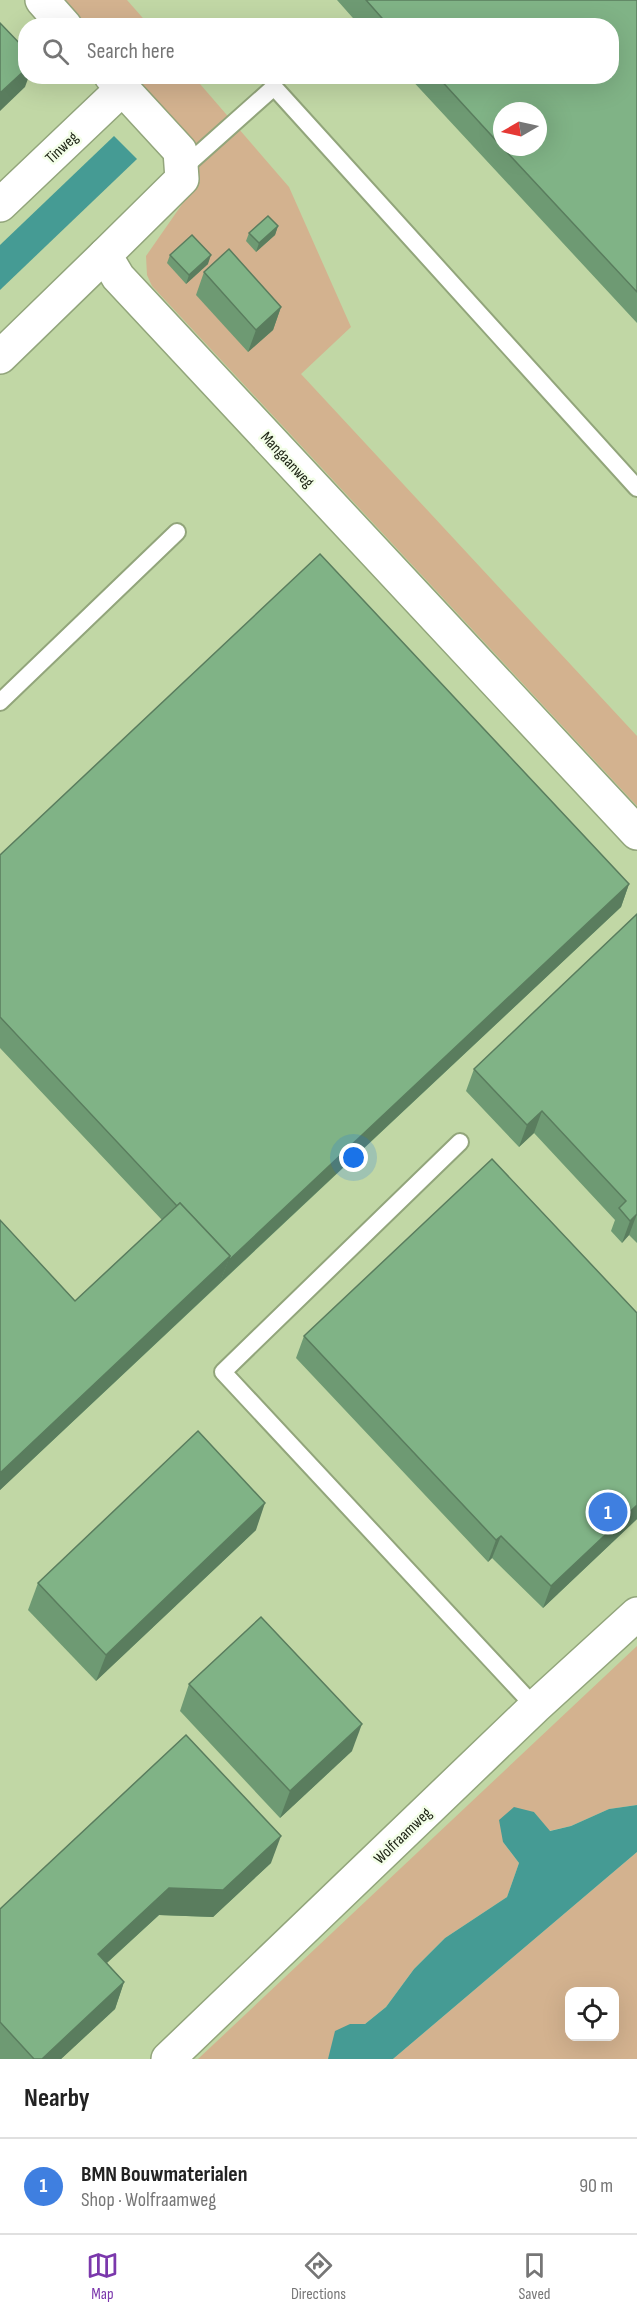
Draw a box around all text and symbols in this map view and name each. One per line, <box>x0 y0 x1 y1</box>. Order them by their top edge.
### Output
search box <box>18 18 619 84</box>
icon: search <box>39 35 72 68</box>
text: Search here <box>87 38 174 65</box>
north arrow <box>493 102 547 156</box>
street label: Tinweg <box>42 128 82 168</box>
street label: Mangaanweg <box>256 428 318 492</box>
your location <box>339 1143 368 1172</box>
pin: 1 <box>588 1490 628 1534</box>
street label: Wolfraamweg <box>370 1804 436 1868</box>
map controls <box>565 1987 619 2041</box>
button: locate <box>565 1987 619 2041</box>
text: Nearby <box>24 2083 90 2114</box>
text: BMN Bouwmaterialen <box>81 2161 248 2188</box>
text: 1 <box>40 2174 47 2198</box>
text: 90 m <box>579 2174 613 2198</box>
text: Shop · Wolfraamweg <box>81 2188 216 2212</box>
tab: Map <box>86 2249 119 2304</box>
tab: Directions <box>291 2249 346 2304</box>
tab: Saved <box>518 2249 551 2304</box>

